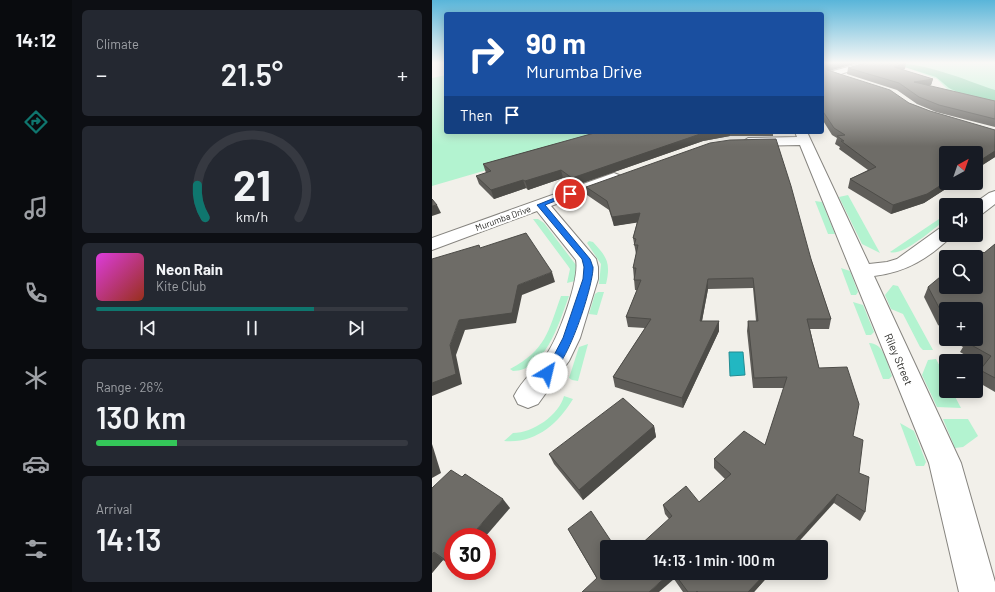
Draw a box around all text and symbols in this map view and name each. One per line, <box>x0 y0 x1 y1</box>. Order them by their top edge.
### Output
text: 90 m <box>526 26 586 60</box>
icon: right <box>460 28 512 80</box>
text: 14:12 <box>16 29 56 51</box>
text: Climate <box>96 36 139 52</box>
text: 21.5° <box>221 56 283 92</box>
text: Murumba Drive <box>526 60 642 82</box>
text: − <box>96 61 107 87</box>
text: + <box>397 61 408 87</box>
icon: arrive <box>501 104 523 126</box>
text: Then <box>460 106 493 124</box>
icon: directions <box>22 108 50 136</box>
north arrow <box>939 146 983 190</box>
map controls <box>939 146 983 398</box>
text: 21 <box>233 158 271 208</box>
pin <box>553 177 587 211</box>
icon: arrive <box>559 183 581 205</box>
icon: music <box>22 194 50 222</box>
button: sound <box>939 198 983 242</box>
street label: Murumba Drive <box>474 203 532 233</box>
text: km/h <box>236 207 268 224</box>
button: search <box>939 250 983 294</box>
text: Neon Rain <box>156 260 223 278</box>
text: Kite Club <box>156 278 206 294</box>
icon: phone <box>22 279 50 307</box>
button: + <box>939 302 983 346</box>
icon: previous <box>137 317 159 339</box>
icon: pause <box>241 317 263 339</box>
icon: next <box>345 317 367 339</box>
street label: Riley Street <box>882 331 916 387</box>
position arrow <box>526 352 568 394</box>
button: − <box>939 354 983 398</box>
icon: climate <box>22 364 50 392</box>
text: Range · 26% <box>96 379 164 395</box>
text: 130 km <box>96 399 186 435</box>
icon: car <box>22 450 50 478</box>
text: Arrival <box>96 501 132 517</box>
text: 14:13 <box>96 521 161 557</box>
speed limit sign: 30 <box>444 528 496 580</box>
icon: filters <box>22 535 50 563</box>
text: 14:13 · 1 min · 100 m <box>653 551 775 569</box>

